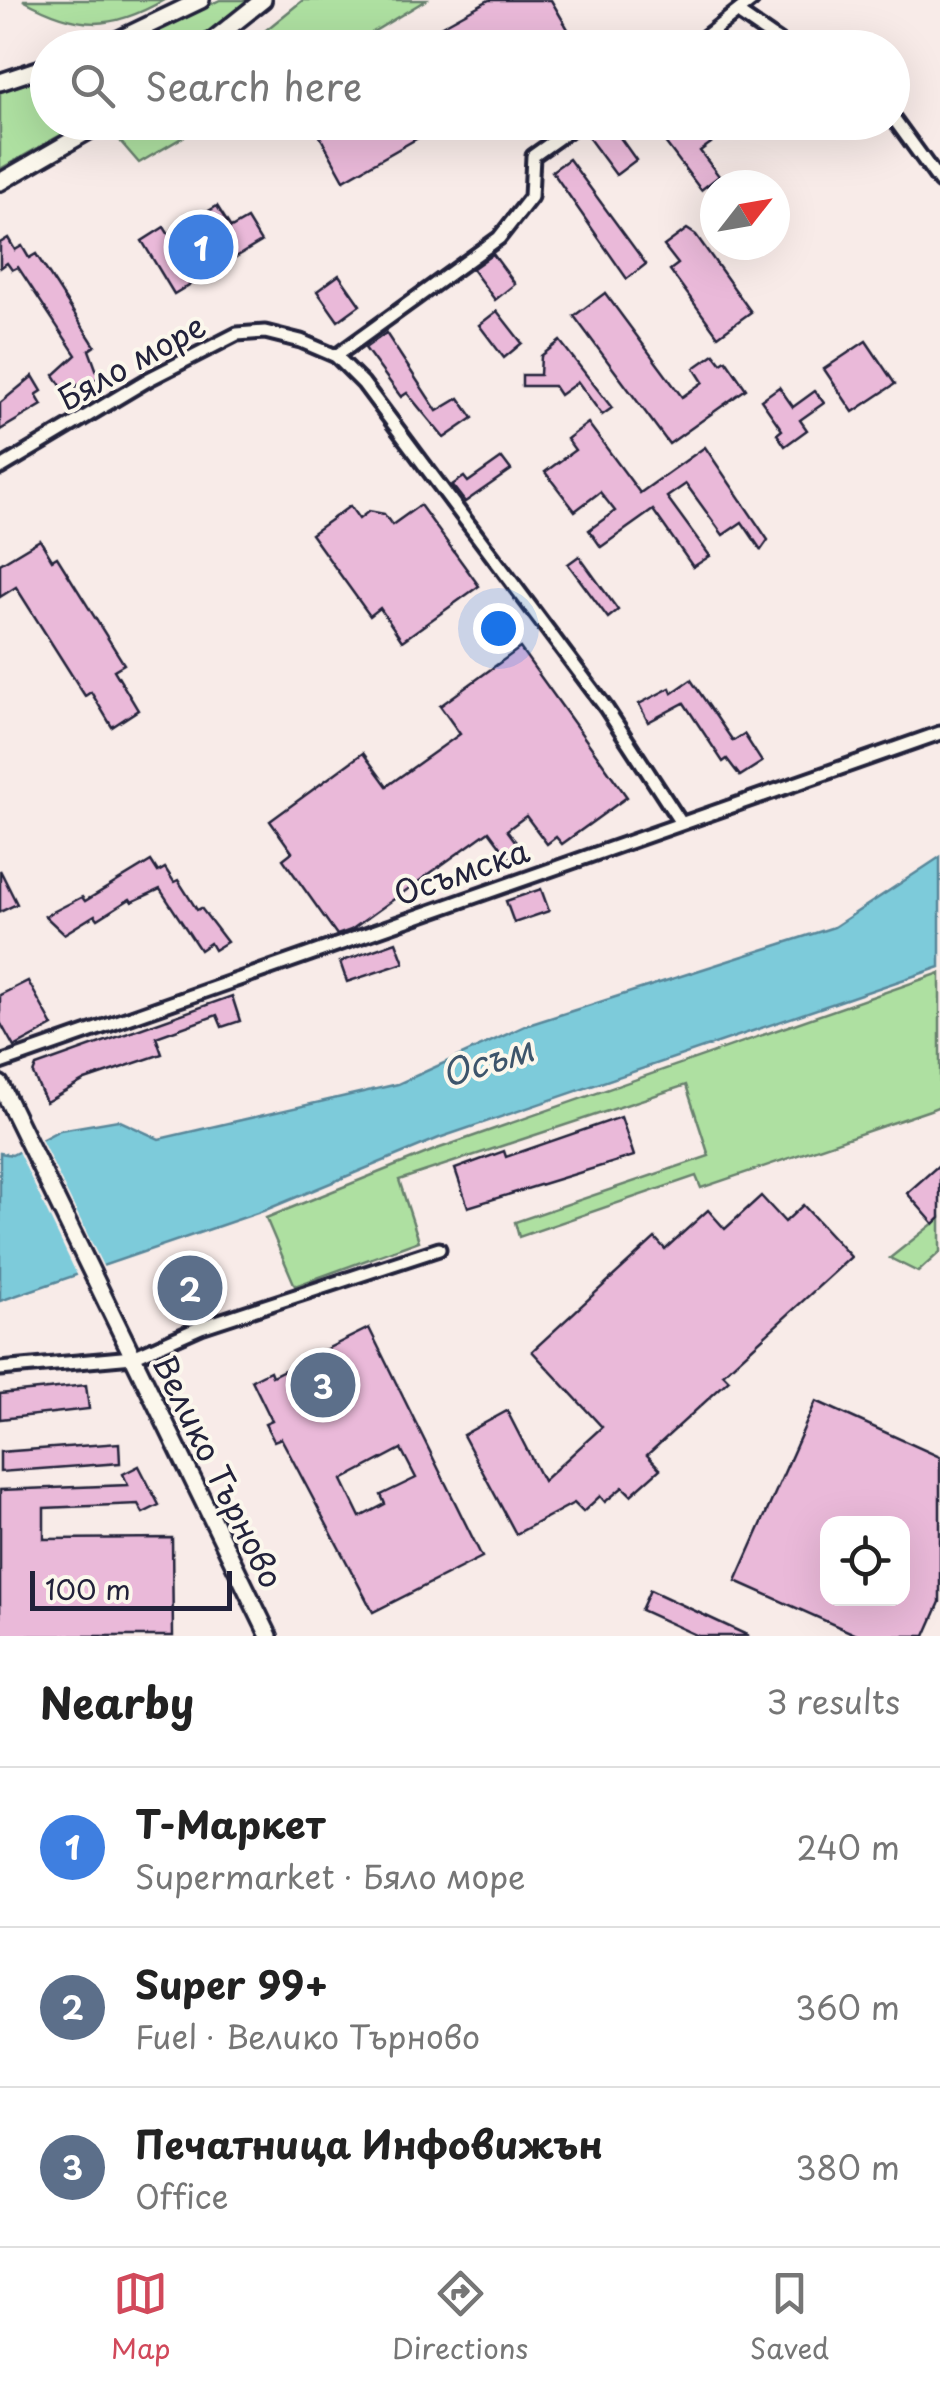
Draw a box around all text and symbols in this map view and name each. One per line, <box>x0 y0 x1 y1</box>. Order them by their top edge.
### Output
search box <box>30 30 910 140</box>
text: Search here <box>145 57 362 114</box>
icon: search <box>65 58 120 113</box>
north arrow <box>700 170 790 260</box>
pin: 1 <box>168 210 234 284</box>
street label: Бяло море <box>48 301 214 421</box>
your location <box>473 603 524 654</box>
street label: Осъмска <box>387 825 535 917</box>
water label: Осъм <box>434 1021 540 1099</box>
pin: 2 <box>158 1250 222 1326</box>
street label: Велико Търново <box>142 1346 296 1596</box>
pin: 3 <box>290 1348 356 1422</box>
map controls <box>820 1516 910 1606</box>
button: locate <box>820 1516 910 1606</box>
scale bar <box>30 1566 232 1610</box>
text: 100 m <box>45 1567 131 1610</box>
text: Nearby <box>40 1670 194 1733</box>
text: 3 results <box>766 1677 900 1725</box>
text: Т-Маркет <box>135 1795 325 1852</box>
text: 1 <box>65 1823 80 1871</box>
text: 240 m <box>797 1823 900 1871</box>
text: Supermarket · Бяло море <box>135 1852 526 1900</box>
text: Super 99+ <box>135 1955 329 2012</box>
text: 2 <box>61 1983 84 2031</box>
text: 360 m <box>795 1983 900 2031</box>
text: Fuel · Велико Търново <box>135 2012 480 2060</box>
text: Печатница Инфовижън <box>135 2115 603 2172</box>
text: 3 <box>62 2143 83 2191</box>
text: 380 m <box>795 2143 900 2191</box>
text: Office <box>135 2172 229 2220</box>
tab: Map <box>111 2266 171 2369</box>
tab: Directions <box>392 2266 528 2369</box>
tab: Saved <box>750 2266 829 2369</box>

